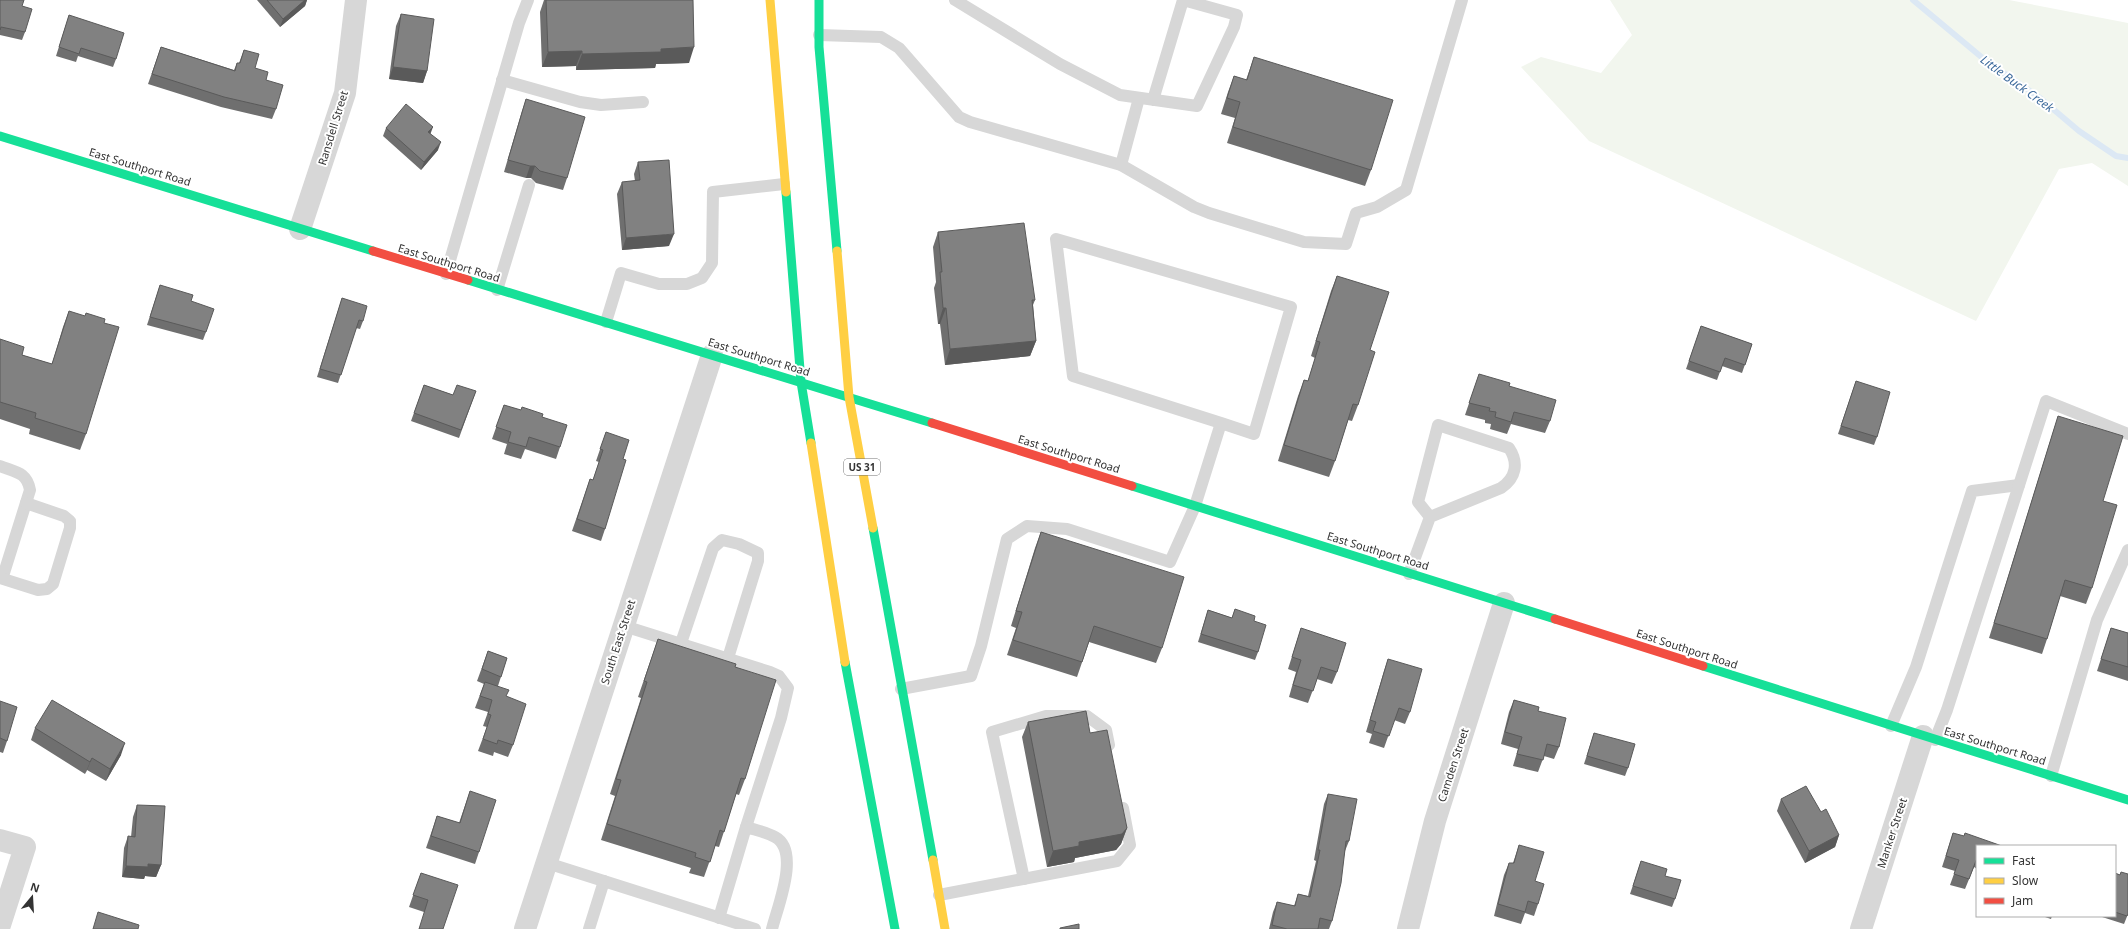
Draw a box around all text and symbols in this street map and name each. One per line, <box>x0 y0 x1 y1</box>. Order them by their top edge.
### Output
water label: Little Buck Creek <box>1977 51 2058 117</box>
street label: Ransdell Street <box>314 89 351 167</box>
street label: East Southport Road <box>87 144 193 189</box>
street label: East Southport Road <box>396 240 502 285</box>
street label: East Southport Road <box>706 334 812 379</box>
street label: East Southport Road <box>1016 431 1122 476</box>
road number: US 31 <box>844 459 880 475</box>
street label: East Southport Road <box>1325 528 1431 573</box>
street label: South East Street <box>597 598 638 686</box>
street label: East Southport Road <box>1634 625 1740 672</box>
street label: East Southport Road <box>1942 723 2048 768</box>
street label: Camden Street <box>1434 726 1472 804</box>
street label: Manker Street <box>1873 796 1910 870</box>
legend <box>1976 845 2116 917</box>
text: Fast <box>2012 852 2036 869</box>
text: Slow <box>2012 872 2039 889</box>
north arrow <box>12 877 52 917</box>
text: N <box>29 878 42 896</box>
text: Jam <box>2011 892 2033 909</box>

